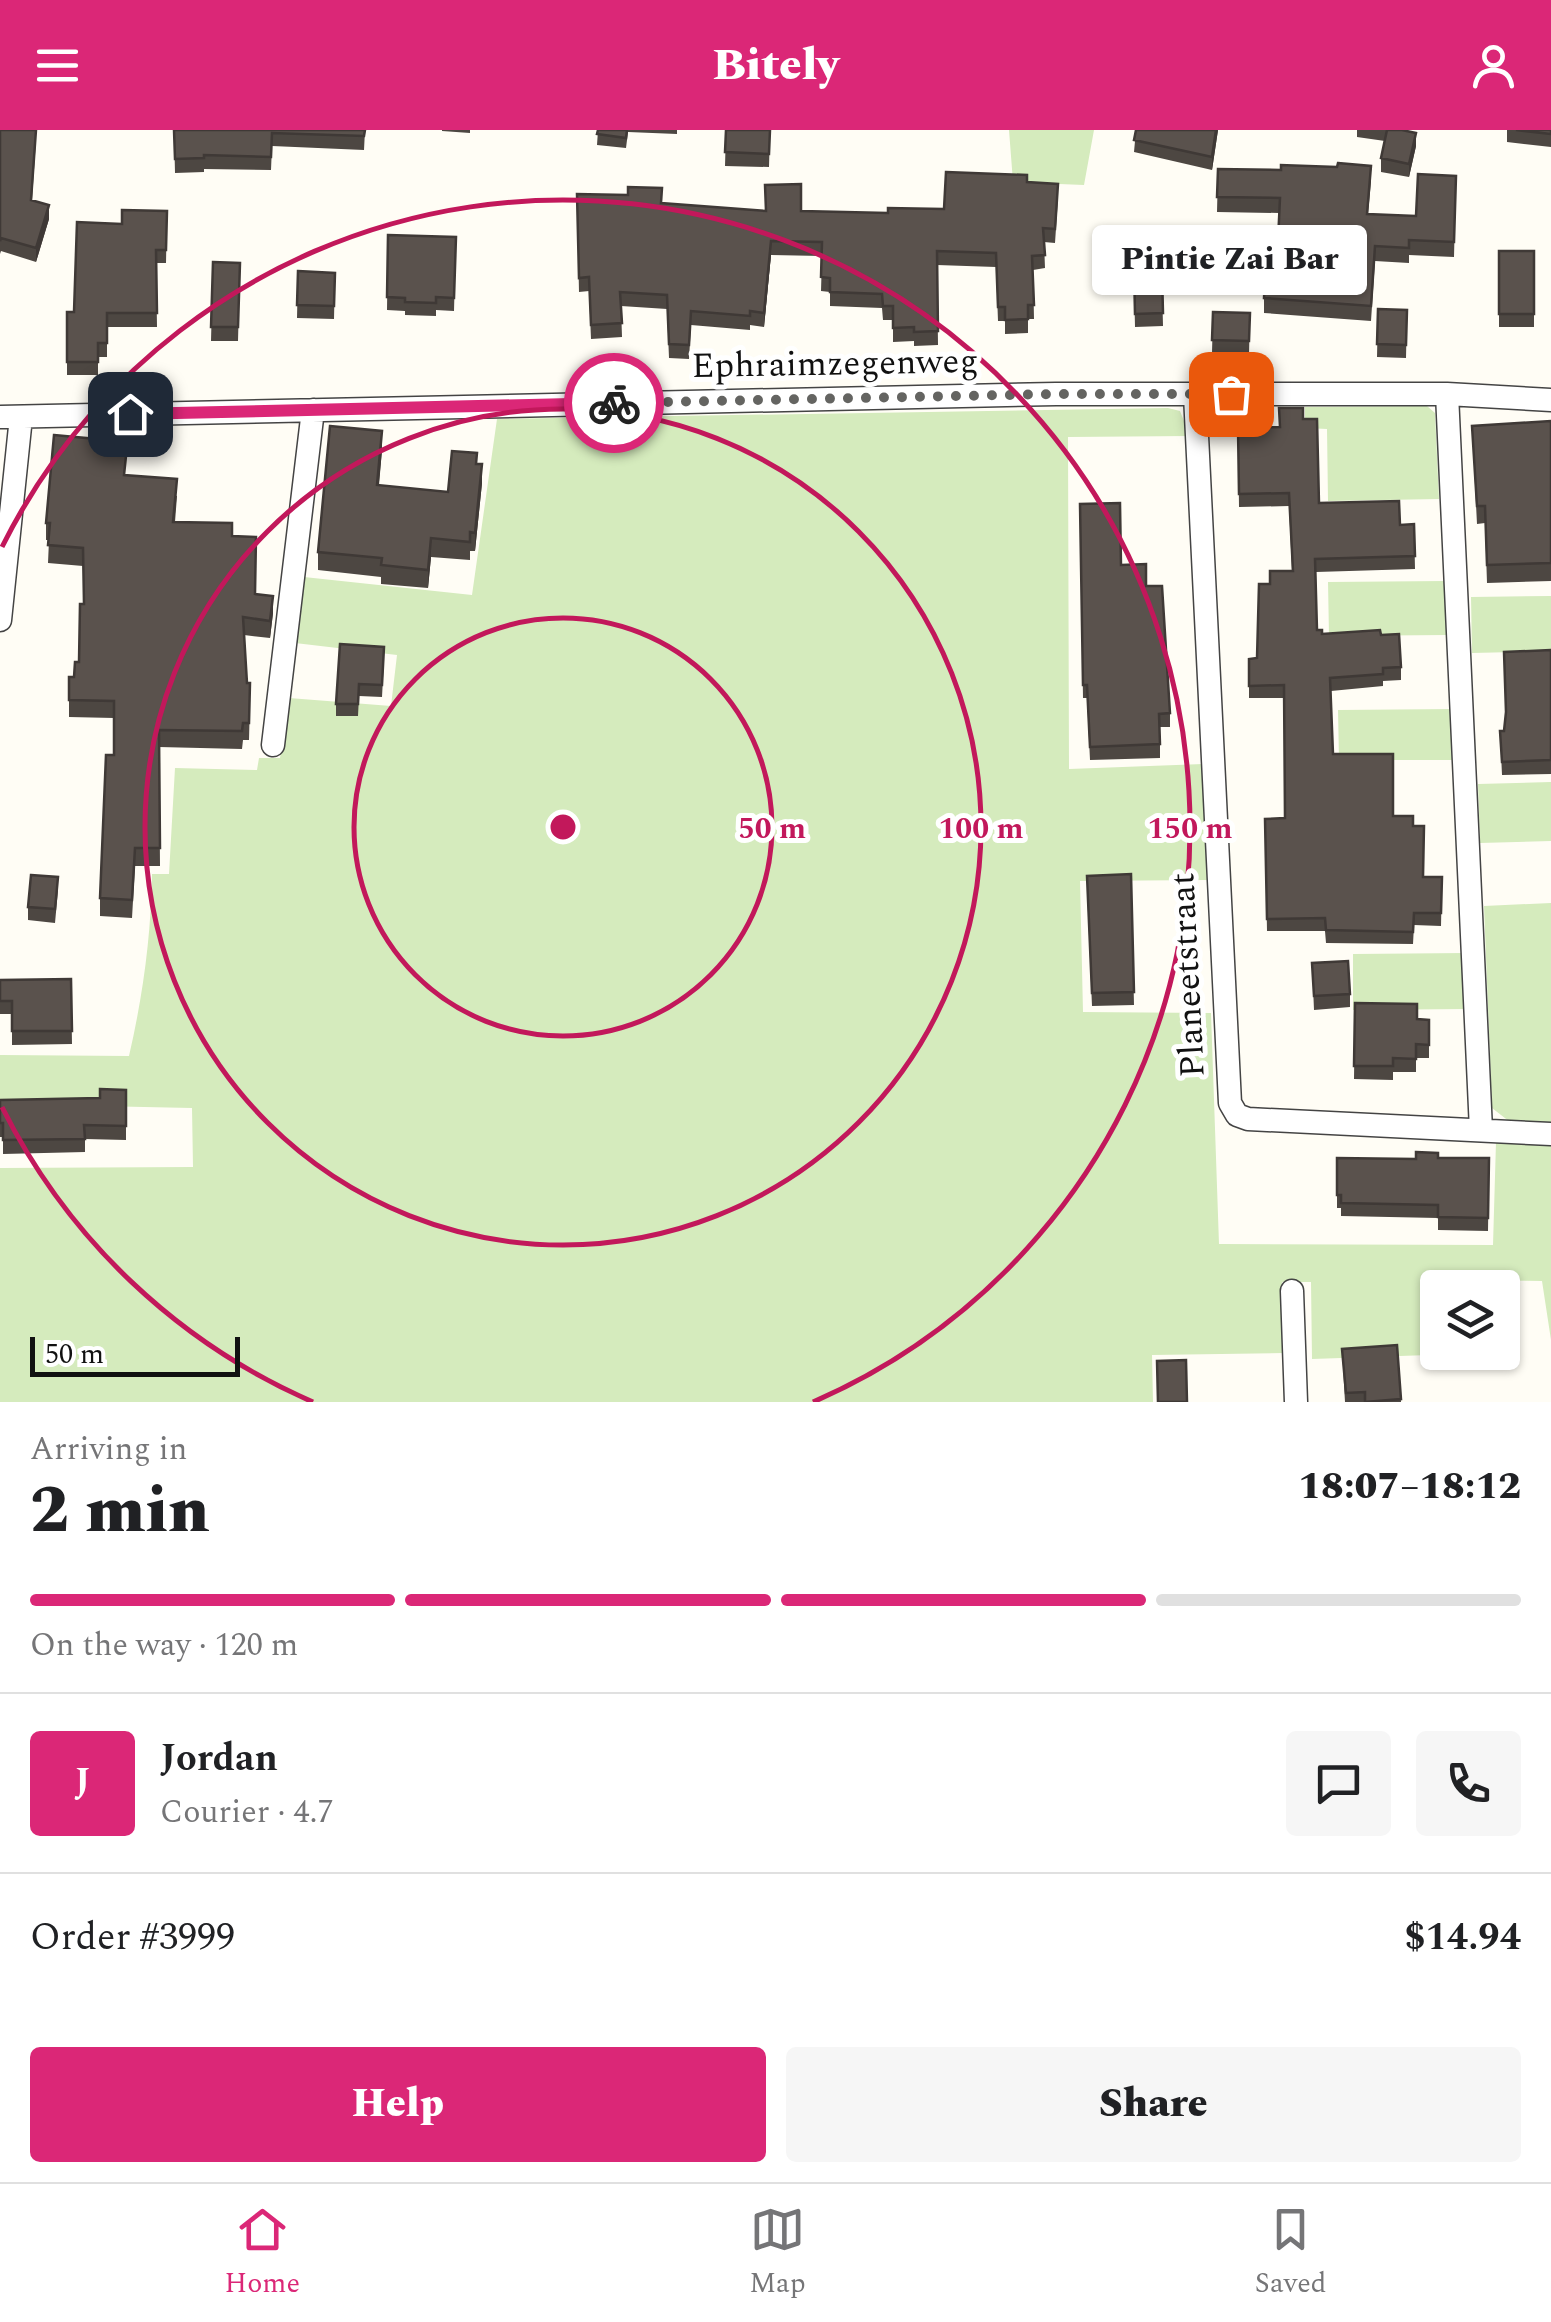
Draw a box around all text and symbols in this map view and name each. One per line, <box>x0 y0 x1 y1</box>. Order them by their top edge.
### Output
text: Bitely <box>712 31 839 100</box>
icon: menu <box>30 38 85 93</box>
icon: person <box>1466 38 1521 93</box>
callout: Pintie Zai Bar <box>1094 224 1368 294</box>
text: Pintie Zai Bar <box>1121 235 1338 284</box>
street label: Ephraimzegenweg <box>691 335 979 393</box>
pin <box>1189 352 1274 437</box>
courier <box>564 353 664 453</box>
icon: bag <box>1204 367 1259 422</box>
pin <box>88 372 173 457</box>
icon: bike <box>587 376 642 431</box>
icon: home <box>103 387 158 442</box>
text: 50 m <box>738 806 806 852</box>
text: 100 m <box>938 806 1024 852</box>
text: 150 m <box>1147 806 1233 852</box>
centre of rings <box>545 809 581 845</box>
street label: Planeetstraat <box>1156 871 1220 1079</box>
map controls <box>1420 1270 1520 1370</box>
button: layers <box>1420 1270 1520 1370</box>
scale bar <box>30 1332 240 1376</box>
text: 50 m <box>45 1333 104 1376</box>
text: Arriving in <box>30 1425 187 1474</box>
text: 18:07–18:12 <box>1298 1458 1521 1516</box>
text: 2 min <box>30 1462 210 1561</box>
text: On the way · 120 m <box>30 1621 298 1670</box>
text: Jordan <box>160 1730 278 1788</box>
button: chat <box>1286 1731 1391 1836</box>
button: phone <box>1416 1731 1521 1836</box>
text: J <box>74 1754 91 1812</box>
text: Courier · 4.7 <box>160 1788 333 1837</box>
text: Order #3999 <box>30 1909 235 1967</box>
text: $14.94 <box>1404 1909 1521 1967</box>
button: Help <box>30 2047 766 2162</box>
button: Share <box>786 2047 1521 2162</box>
tab: Home <box>225 2202 300 2305</box>
tab: Map <box>749 2202 806 2305</box>
tab: Saved <box>1255 2202 1326 2305</box>

